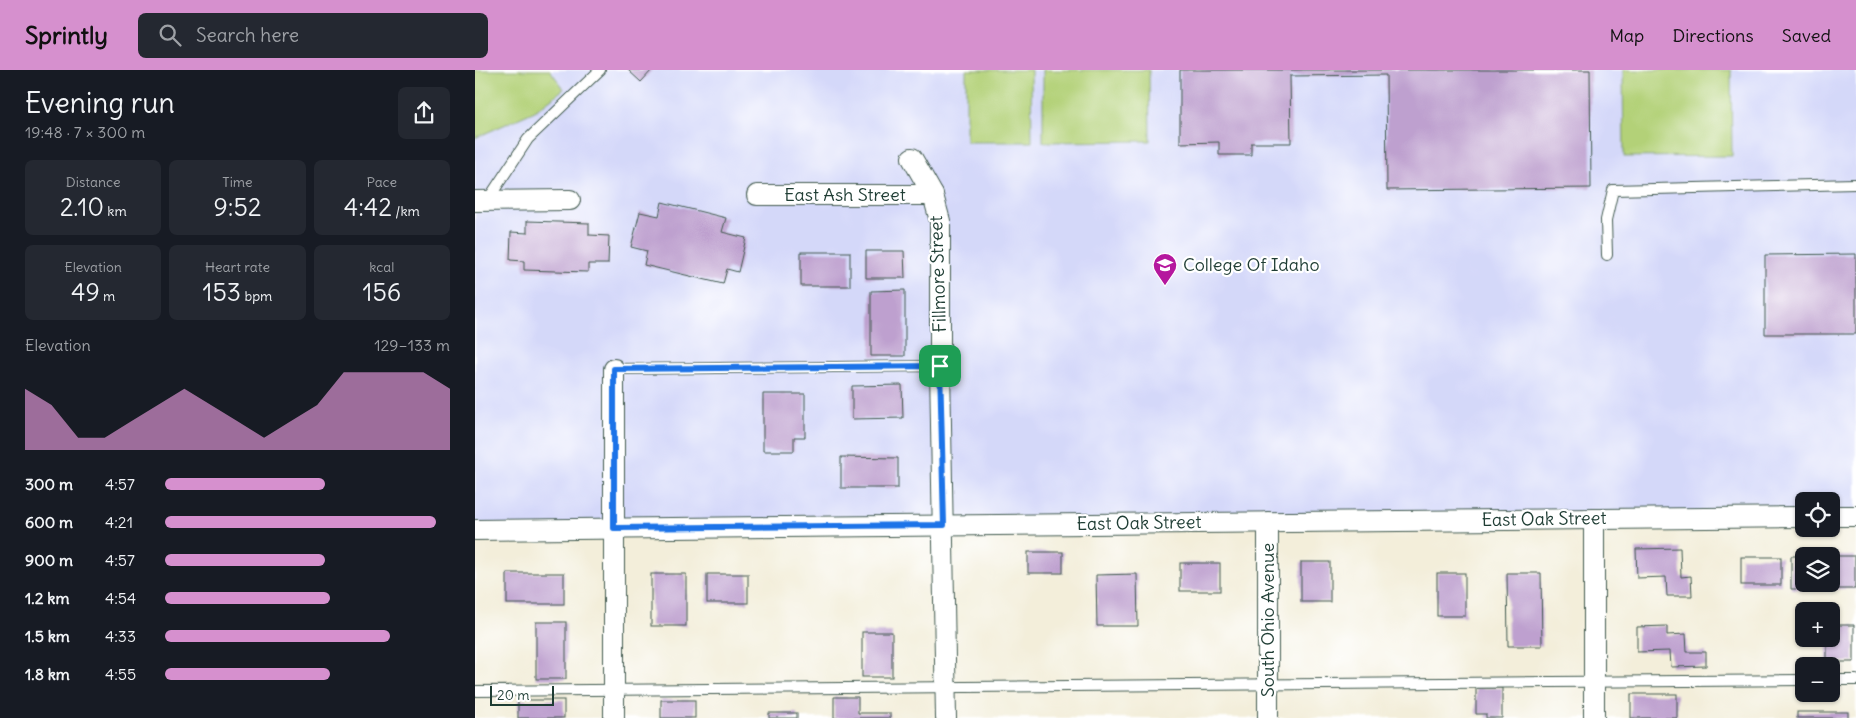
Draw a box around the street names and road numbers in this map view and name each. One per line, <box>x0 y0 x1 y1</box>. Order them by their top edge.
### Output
street label: East Ash Street <box>784 183 906 206</box>
street label: Fillmore Street <box>924 215 951 333</box>
street label: East Oak Street <box>1481 506 1607 531</box>
street label: East Oak Street <box>1076 510 1202 535</box>
street label: South Ohio Avenue <box>1256 543 1279 697</box>

